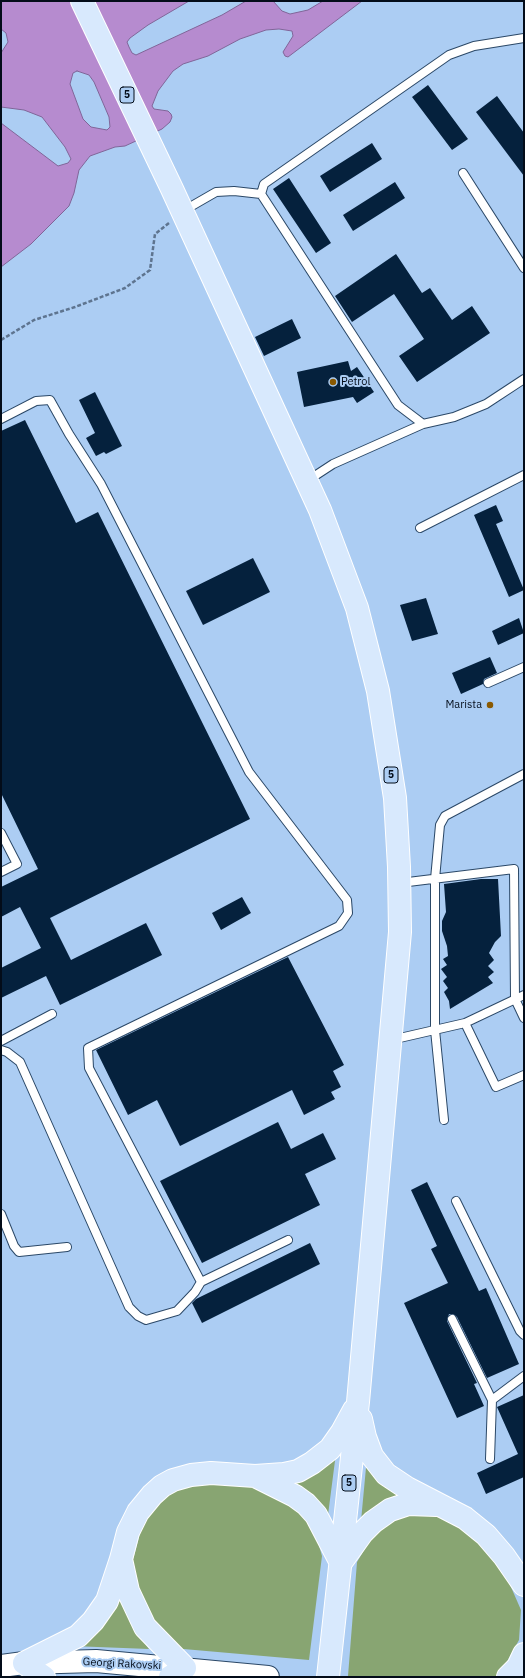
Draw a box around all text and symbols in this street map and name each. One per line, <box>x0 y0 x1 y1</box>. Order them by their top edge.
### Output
road number: 5 <box>120 87 134 103</box>
place label: Petrol <box>341 375 370 389</box>
marker: Petrol <box>328 377 338 387</box>
place label: Marista <box>445 698 482 712</box>
marker: Marista <box>485 700 495 710</box>
road number: 5 <box>384 767 398 783</box>
road number: 5 <box>342 1475 356 1491</box>
street label: Georgi Rakovski <box>82 1655 162 1673</box>

